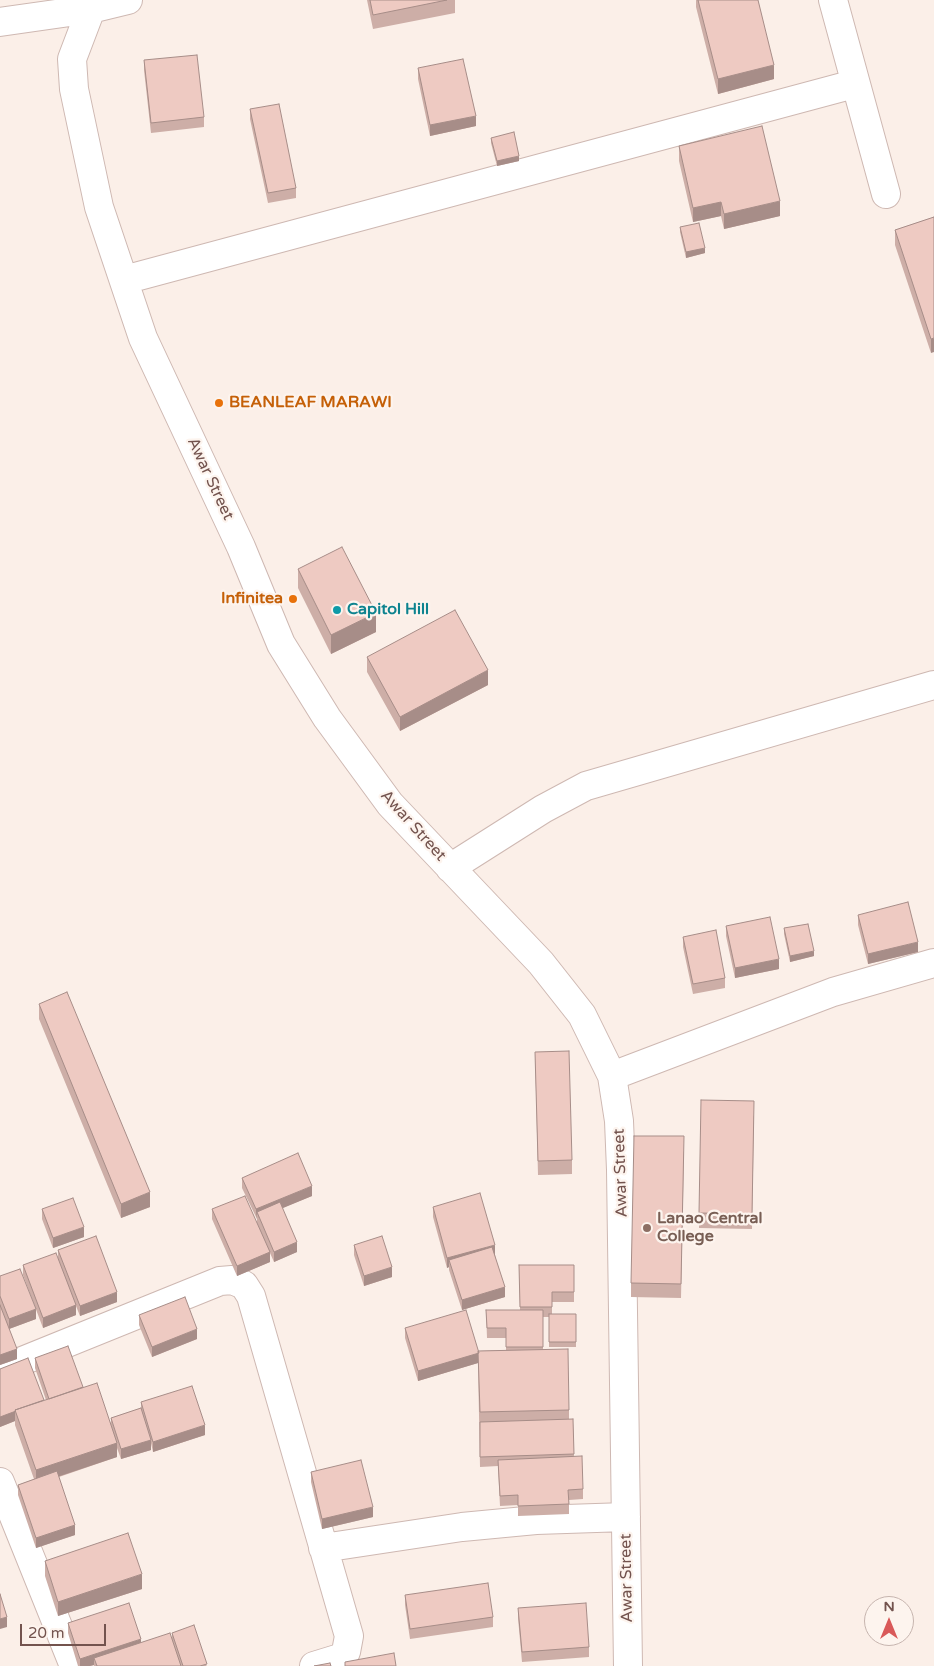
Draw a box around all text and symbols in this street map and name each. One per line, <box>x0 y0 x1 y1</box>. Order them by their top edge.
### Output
place label: BEANLEAF MARAWI <box>229 393 392 413</box>
marker: BEANLEAF MARAWI <box>213 397 225 409</box>
street label: Awar Street <box>183 435 237 523</box>
place label: Infinitea <box>221 589 283 609</box>
marker: Infinitea <box>287 593 299 605</box>
place label: Capitol Hill <box>347 600 429 620</box>
marker: Capitol Hill <box>331 604 343 616</box>
street label: Awar Street <box>376 787 450 865</box>
street label: Awar Street <box>610 1128 632 1218</box>
place label: Lanao Central College <box>657 1209 763 1247</box>
marker: Lanao Central College <box>641 1222 653 1234</box>
street label: Awar Street <box>617 1533 637 1623</box>
north arrow <box>864 1596 914 1646</box>
text: N <box>883 1598 895 1615</box>
scale bar <box>22 1614 109 1646</box>
text: 20 m <box>28 1624 65 1642</box>

